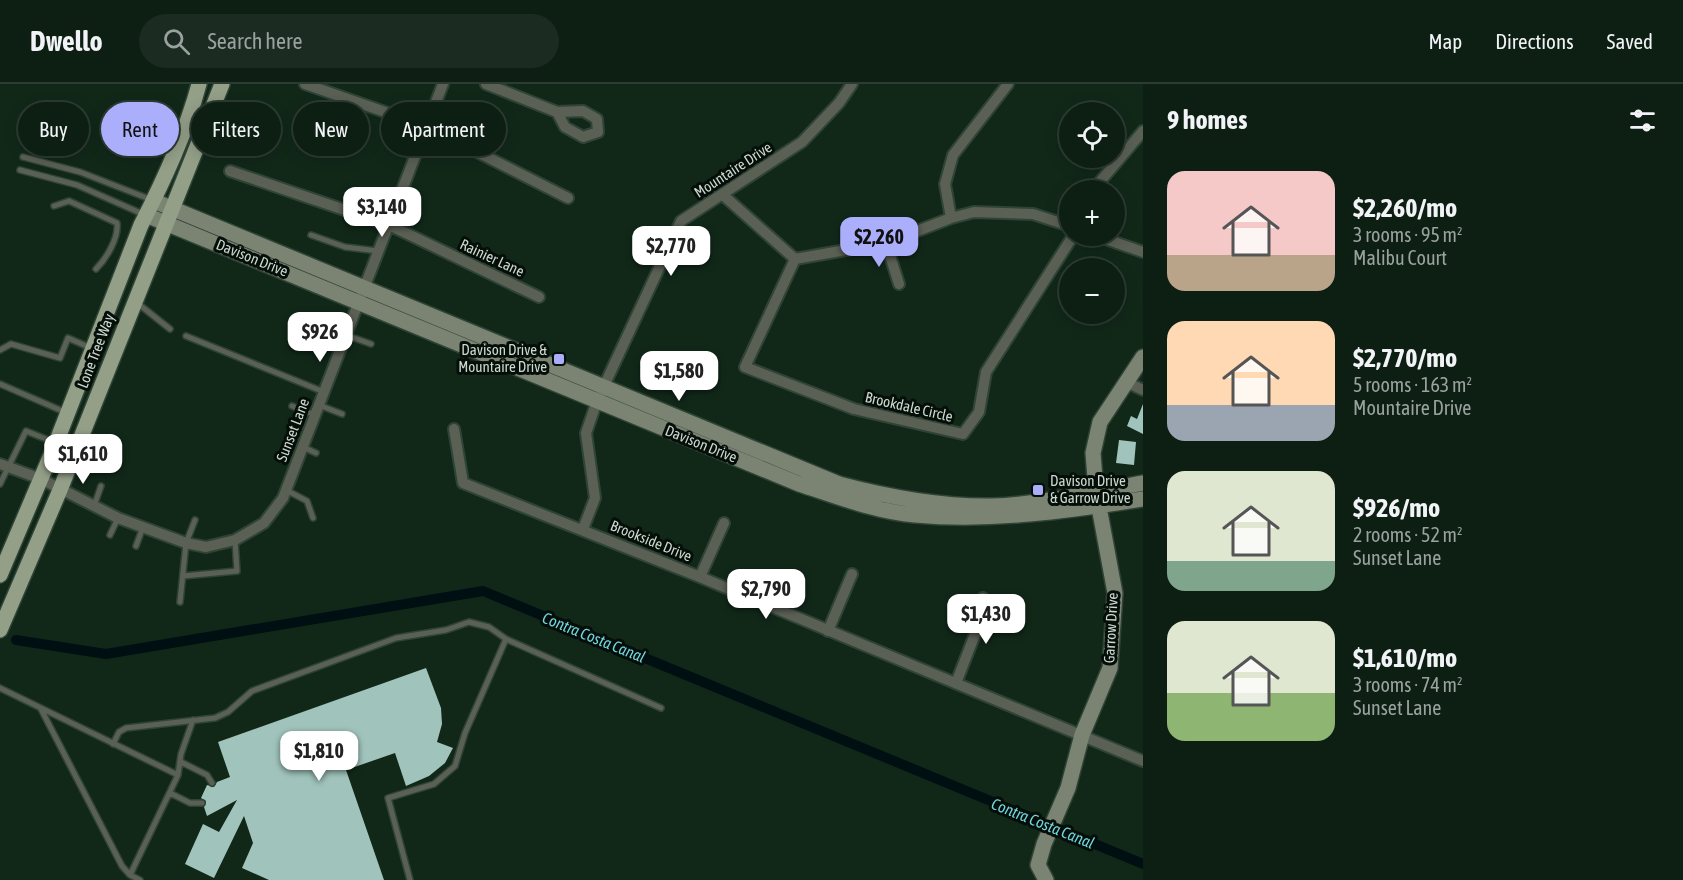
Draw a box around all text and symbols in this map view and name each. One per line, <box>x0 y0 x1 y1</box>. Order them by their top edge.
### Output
search box <box>139 14 559 68</box>
text: Dwello <box>30 25 103 57</box>
icon: search <box>160 25 193 58</box>
text: Search here <box>208 28 302 54</box>
text: Map <box>1428 29 1462 53</box>
text: Directions <box>1495 29 1574 53</box>
text: Saved <box>1607 29 1653 53</box>
chip: Buy <box>18 102 89 156</box>
chip: Rent <box>101 102 179 156</box>
chip: Filters <box>191 102 281 156</box>
chip: New <box>293 102 369 156</box>
chip: Apartment <box>381 102 506 156</box>
map controls <box>1059 102 1125 324</box>
button: locate <box>1059 102 1125 168</box>
icon: filters <box>1626 104 1659 137</box>
text: 9 homes <box>1167 105 1247 135</box>
street label: Mountaire Drive <box>691 138 775 201</box>
button: + <box>1059 180 1125 246</box>
pin: $3,140 <box>333 187 431 238</box>
text: $2,260/mo <box>1353 193 1457 223</box>
text: $3,140 <box>357 195 407 218</box>
icon: home <box>1215 195 1287 267</box>
pin: $2,260 <box>830 217 928 268</box>
text: 3 rooms · 95 m² <box>1353 223 1463 246</box>
text: $2,260 <box>854 225 904 248</box>
pin: $2,770 <box>622 226 720 277</box>
text: $2,770 <box>646 234 696 257</box>
street label: Davison Drive <box>214 235 291 280</box>
street label: Rainier Lane <box>457 235 527 280</box>
text: Malibu Court <box>1353 246 1447 269</box>
button: − <box>1059 258 1125 324</box>
street label: Lone Tree Way <box>74 311 117 390</box>
pin: $926 <box>284 312 356 363</box>
text: $926 <box>302 320 338 343</box>
place label: Davison Drive & Mountaire Drive <box>458 341 547 375</box>
text: $2,770/mo <box>1353 343 1457 373</box>
icon: home <box>1215 345 1287 417</box>
pin: $1,580 <box>630 351 728 402</box>
marker: Davison Drive & Mountaire Drive <box>552 352 566 366</box>
text: $1,580 <box>654 359 704 382</box>
text: 5 rooms · 163 m² <box>1353 373 1472 396</box>
street label: Brookdale Circle <box>864 388 955 425</box>
street label: Sunset Lane <box>273 396 312 464</box>
text: Mountaire Drive <box>1353 396 1471 419</box>
street label: Davison Drive <box>663 421 740 466</box>
pin: $1,610 <box>34 434 132 485</box>
text: $1,610 <box>58 442 108 465</box>
place label: Davison Drive & Garrow Drive <box>1050 472 1131 506</box>
marker: Davison Drive & Garrow Drive <box>1031 483 1045 497</box>
text: $926/mo <box>1353 493 1440 523</box>
icon: home <box>1215 495 1287 567</box>
street label: Brookside Drive <box>608 517 694 565</box>
text: 2 rooms · 52 m² <box>1353 523 1463 546</box>
text: Sunset Lane <box>1353 546 1441 569</box>
pin: $2,790 <box>717 569 815 620</box>
text: $2,790 <box>741 577 791 600</box>
street label: Garrow Drive <box>1100 592 1121 664</box>
pin: $1,430 <box>937 594 1035 645</box>
text: $1,430 <box>961 602 1011 625</box>
water label: Contra Costa Canal <box>540 608 648 666</box>
text: $1,610/mo <box>1353 643 1457 673</box>
icon: home <box>1215 645 1287 717</box>
text: 3 rooms · 74 m² <box>1353 673 1463 696</box>
text: Sunset Lane <box>1353 696 1441 719</box>
pin: $1,810 <box>270 731 368 782</box>
text: $1,810 <box>294 739 344 762</box>
water label: Contra Costa Canal <box>989 794 1097 852</box>

